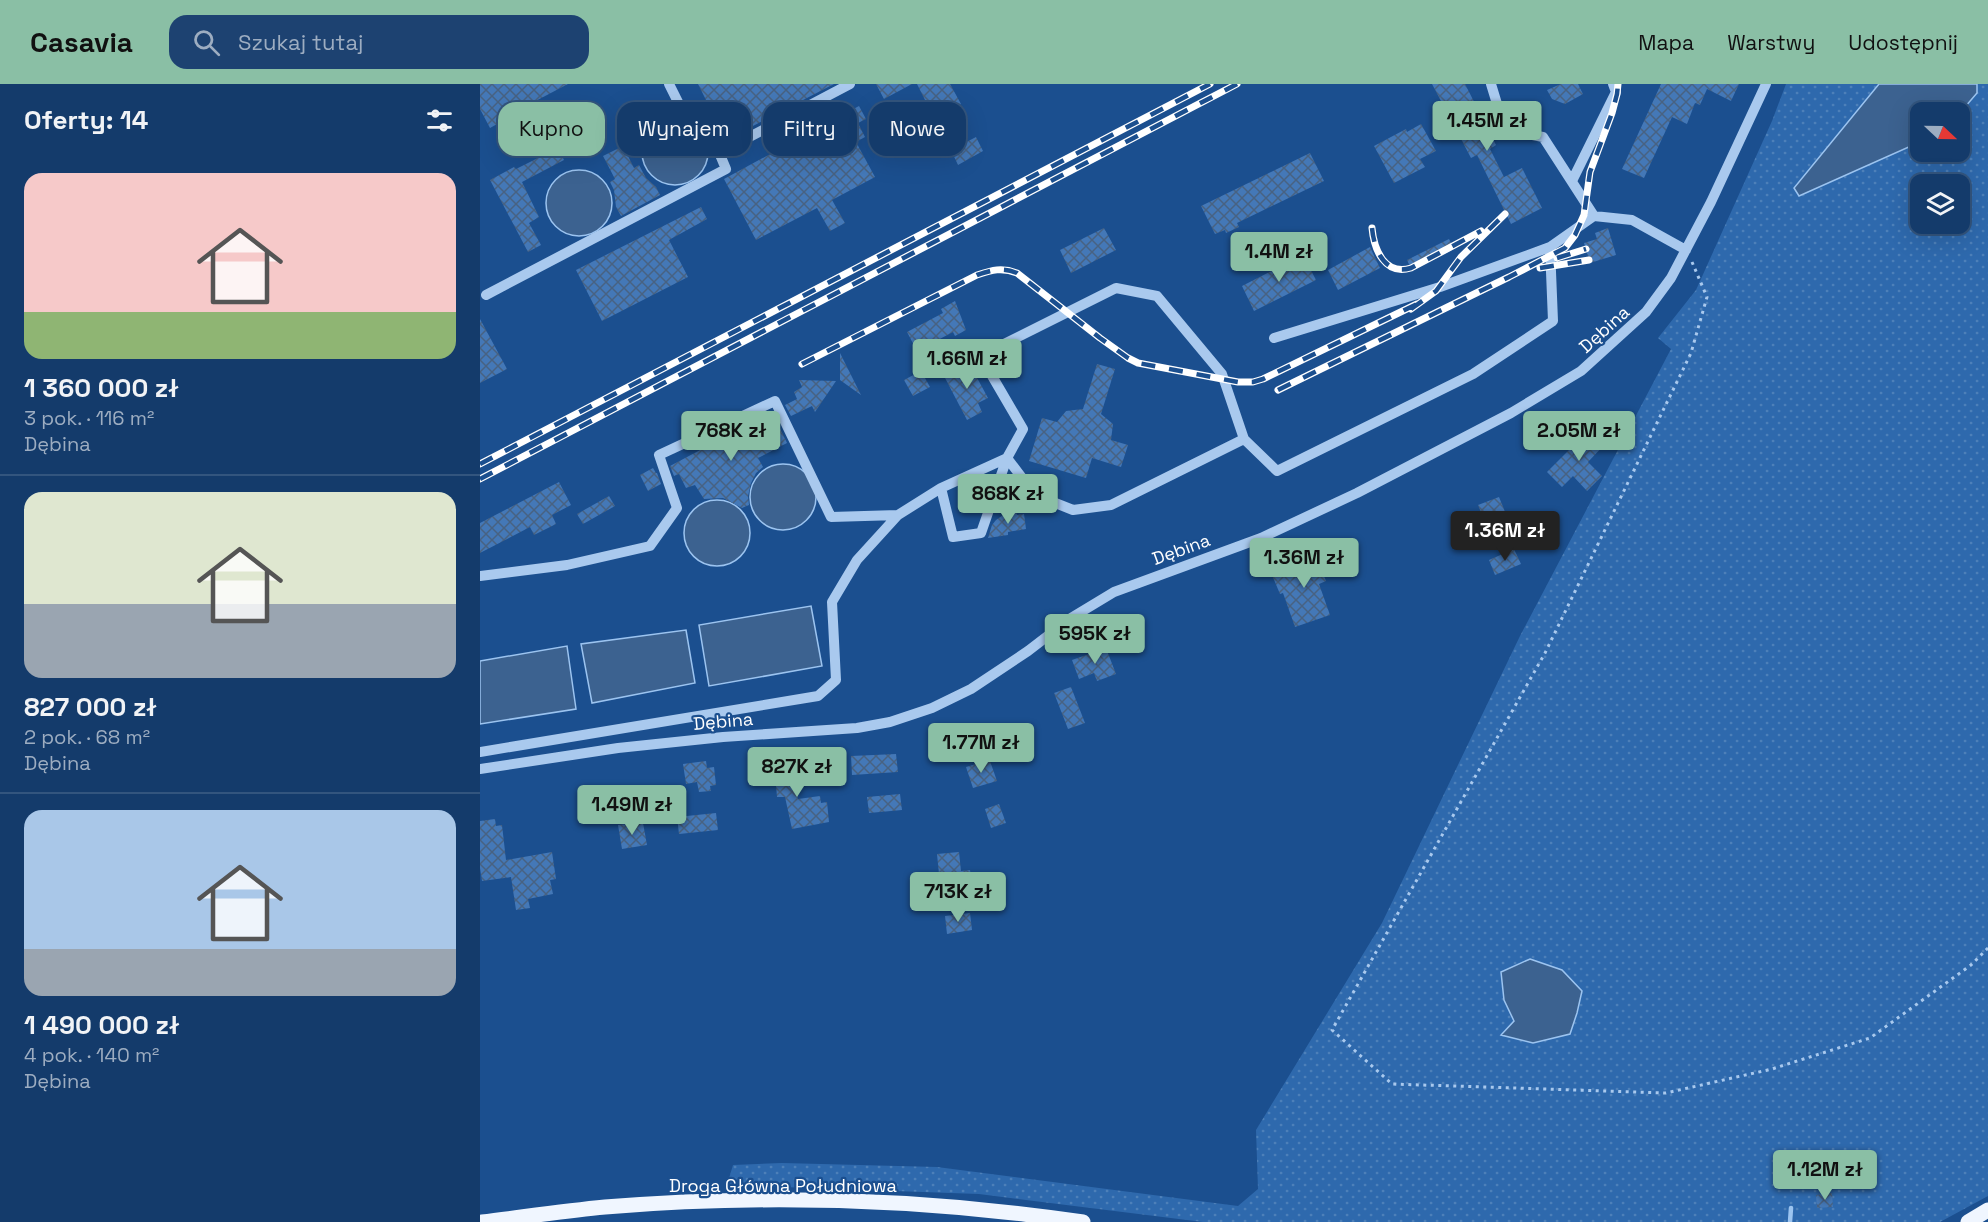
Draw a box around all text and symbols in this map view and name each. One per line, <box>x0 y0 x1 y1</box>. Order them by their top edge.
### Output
search box <box>169 15 589 69</box>
text: Casavia <box>30 24 133 60</box>
icon: search <box>190 26 223 59</box>
text: Szukaj tutaj <box>238 28 364 56</box>
text: Mapa <box>1638 29 1694 56</box>
text: Warstwy <box>1727 29 1815 56</box>
text: Udostępnij <box>1848 29 1958 56</box>
pin: 1.45M zł <box>1425 101 1549 152</box>
chip: Kupno <box>498 102 605 156</box>
chip: Wynajem <box>617 102 751 156</box>
chip: Filtry <box>763 102 857 156</box>
chip: Nowe <box>869 102 966 156</box>
north arrow <box>1910 102 1970 162</box>
map controls <box>1910 102 1970 234</box>
text: Oferty: 14 <box>24 103 148 137</box>
icon: filters <box>423 104 456 137</box>
text: 1.45M zł <box>1447 107 1527 133</box>
button: layers <box>1910 174 1970 234</box>
icon: home <box>186 212 294 320</box>
pin: 1.4M zł <box>1224 232 1334 283</box>
text: 1.4M zł <box>1245 238 1313 264</box>
street label: Dębina <box>1574 300 1634 358</box>
pin: 1.66M zł <box>905 339 1029 390</box>
text: 1.66M zł <box>927 345 1007 371</box>
text: 1 360 000 zł <box>24 371 179 405</box>
text: 3 pok. · 116 m² <box>24 405 154 431</box>
pin: 768K zł <box>676 411 786 462</box>
pin: 2.05M zł <box>1517 411 1641 462</box>
text: 768K zł <box>695 417 767 443</box>
text: 2.05M zł <box>1537 417 1621 443</box>
text: Dębina <box>24 431 91 457</box>
pin: 868K zł <box>953 474 1063 525</box>
text: 868K zł <box>972 480 1044 506</box>
pin: 1.36M zł <box>1443 511 1567 562</box>
text: 1.36M zł <box>1465 517 1545 543</box>
street label: Dębina <box>1149 528 1213 570</box>
icon: home <box>186 531 294 639</box>
pin: 1.36M zł <box>1242 538 1366 589</box>
text: 1.36M zł <box>1264 544 1344 570</box>
pin: 595K zł <box>1040 614 1150 665</box>
text: 595K zł <box>1059 620 1131 646</box>
text: 827 000 zł <box>24 690 157 724</box>
street label: Dębina <box>692 707 754 735</box>
pin: 1.77M zł <box>919 723 1043 774</box>
text: 2 pok. · 68 m² <box>24 724 150 750</box>
text: 1.77M zł <box>942 729 1020 755</box>
pin: 827K zł <box>742 747 852 798</box>
text: Dębina <box>24 750 91 776</box>
text: 827K zł <box>762 753 832 779</box>
pin: 1.49M zł <box>570 785 694 836</box>
text: 1.49M zł <box>591 791 673 817</box>
icon: home <box>186 849 294 957</box>
pin: 713K zł <box>903 872 1013 923</box>
text: 713K zł <box>924 878 992 904</box>
text: 1 490 000 zł <box>24 1008 180 1042</box>
text: 4 pok. · 140 m² <box>24 1042 159 1068</box>
text: Dębina <box>24 1068 91 1094</box>
pin: 1.12M zł <box>1763 1150 1887 1201</box>
text: 1.12M zł <box>1787 1156 1863 1182</box>
street label: Droga Główna Południowa <box>669 1174 897 1197</box>

